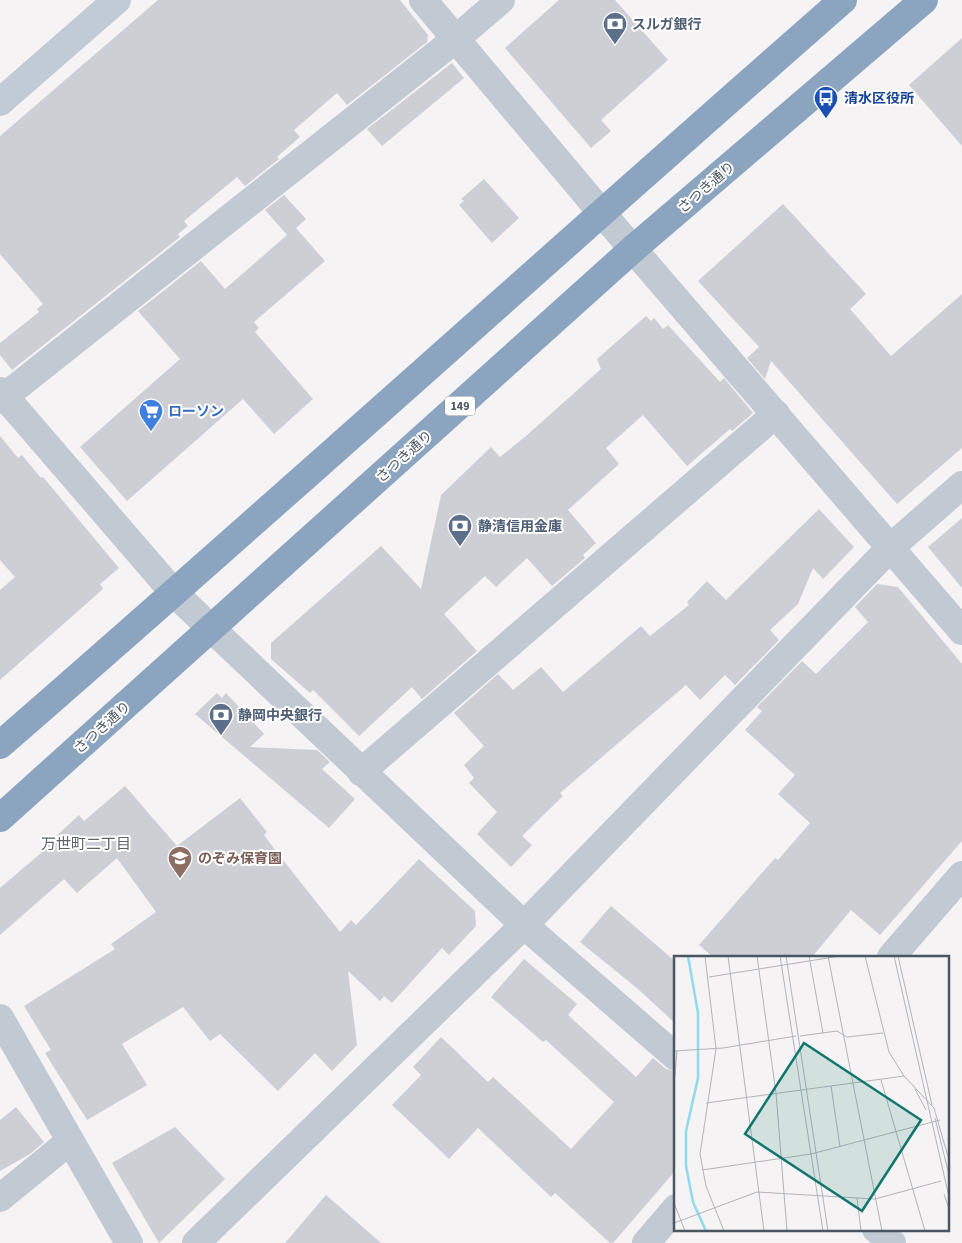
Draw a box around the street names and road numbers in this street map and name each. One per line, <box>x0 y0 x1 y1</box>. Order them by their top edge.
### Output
street label: さつき通り <box>674 157 740 218</box>
road number: 149 <box>445 396 475 416</box>
street label: さつき通り <box>372 426 437 488</box>
street label: さつき通り <box>70 697 135 759</box>

